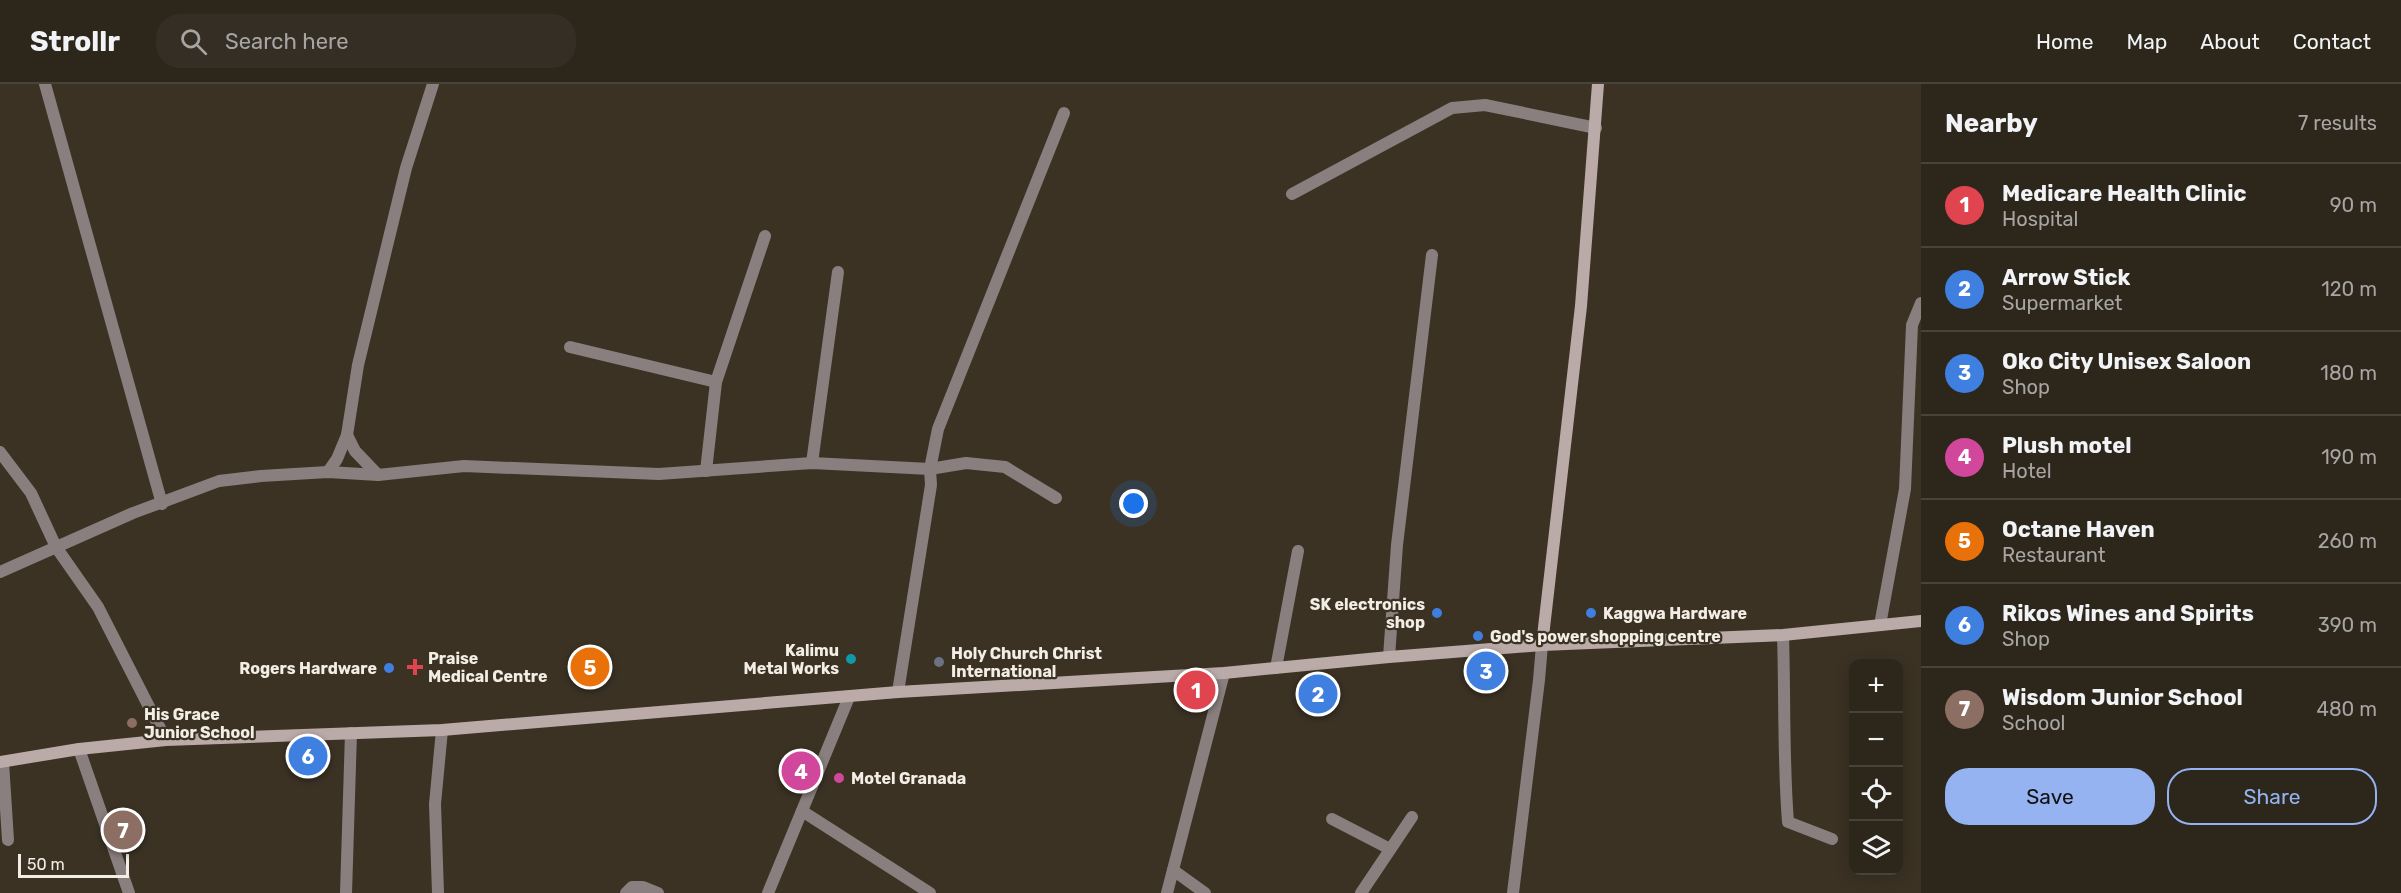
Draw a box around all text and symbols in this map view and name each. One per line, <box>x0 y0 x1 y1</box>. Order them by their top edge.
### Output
search box <box>156 14 576 68</box>
text: Strollr <box>30 25 120 58</box>
icon: search <box>177 25 210 58</box>
text: Search here <box>225 28 348 55</box>
text: Home <box>2036 29 2093 54</box>
text: Map <box>2126 29 2167 54</box>
text: About <box>2200 29 2260 54</box>
text: Contact <box>2293 29 2371 54</box>
text: Nearby <box>1945 108 2038 139</box>
text: 7 results <box>2298 111 2377 135</box>
text: Medicare Health Clinic <box>2002 180 2247 207</box>
text: 1 <box>1960 193 1969 217</box>
text: 90 m <box>2330 193 2377 217</box>
text: Hospital <box>2002 207 2078 231</box>
text: Arrow Stick <box>2002 264 2130 291</box>
text: 2 <box>1958 277 1971 301</box>
text: 120 m <box>2321 277 2377 301</box>
text: Supermarket <box>2002 291 2122 315</box>
text: Oko City Unisex Saloon <box>2002 348 2251 375</box>
text: 3 <box>1958 361 1971 385</box>
text: 180 m <box>2320 361 2377 385</box>
text: Shop <box>2002 375 2050 399</box>
text: Plush motel <box>2002 432 2132 459</box>
text: 4 <box>1958 445 1971 469</box>
text: 190 m <box>2321 445 2377 469</box>
text: Hotel <box>2002 459 2052 483</box>
your location <box>1119 489 1148 518</box>
text: Octane Haven <box>2002 516 2155 543</box>
text: 5 <box>1958 529 1971 553</box>
text: 260 m <box>2318 529 2377 553</box>
text: Restaurant <box>2002 543 2106 567</box>
place label: SK electronics shop <box>1310 595 1425 632</box>
text: Rikos Wines and Spirits <box>2002 600 2254 627</box>
place label: Kaggwa Hardware <box>1603 604 1747 623</box>
marker: SK electronics shop <box>1430 606 1444 620</box>
marker: Kaggwa Hardware <box>1584 606 1598 620</box>
text: 6 <box>1958 613 1971 637</box>
text: 390 m <box>2318 613 2377 637</box>
place label: God's power shopping centre <box>1490 627 1721 646</box>
text: Shop <box>2002 627 2050 651</box>
marker: God's power shopping centre <box>1471 629 1485 643</box>
place label: Kalimu Metal Works <box>743 641 839 678</box>
pin: 5 <box>570 644 610 690</box>
place label: Holy Church Christ International <box>951 644 1102 681</box>
pin: 3 <box>1466 648 1506 694</box>
place label: Praise Medical Centre <box>428 649 547 686</box>
marker: Kalimu Metal Works <box>844 652 858 666</box>
marker: Holy Church Christ International <box>932 655 946 669</box>
marker: Praise Medical Centre <box>406 658 424 676</box>
place label: Rogers Hardware <box>239 659 377 678</box>
map controls <box>1849 659 1903 875</box>
button: + <box>1849 659 1903 713</box>
marker: Rogers Hardware <box>382 661 396 675</box>
pin: 1 <box>1176 668 1216 712</box>
pin: 2 <box>1298 672 1338 716</box>
text: Wisdom Junior School <box>2002 684 2243 711</box>
text: 7 <box>1959 697 1970 721</box>
text: 480 m <box>2316 697 2377 721</box>
place label: His Grace Junior School <box>144 705 255 742</box>
text: School <box>2002 711 2065 735</box>
button: − <box>1849 713 1903 767</box>
marker: His Grace Junior School <box>125 716 139 730</box>
pin: 6 <box>288 734 328 778</box>
pin: 4 <box>782 748 820 794</box>
button: locate <box>1849 767 1903 821</box>
button: Save <box>1945 768 2155 825</box>
button: Share <box>2167 768 2377 825</box>
place label: Motel Granada <box>851 769 966 788</box>
marker: Motel Granada <box>832 771 846 785</box>
pin: 7 <box>104 808 142 852</box>
button: layers <box>1849 821 1903 875</box>
scale bar <box>18 851 129 878</box>
text: 50 m <box>27 855 65 874</box>

